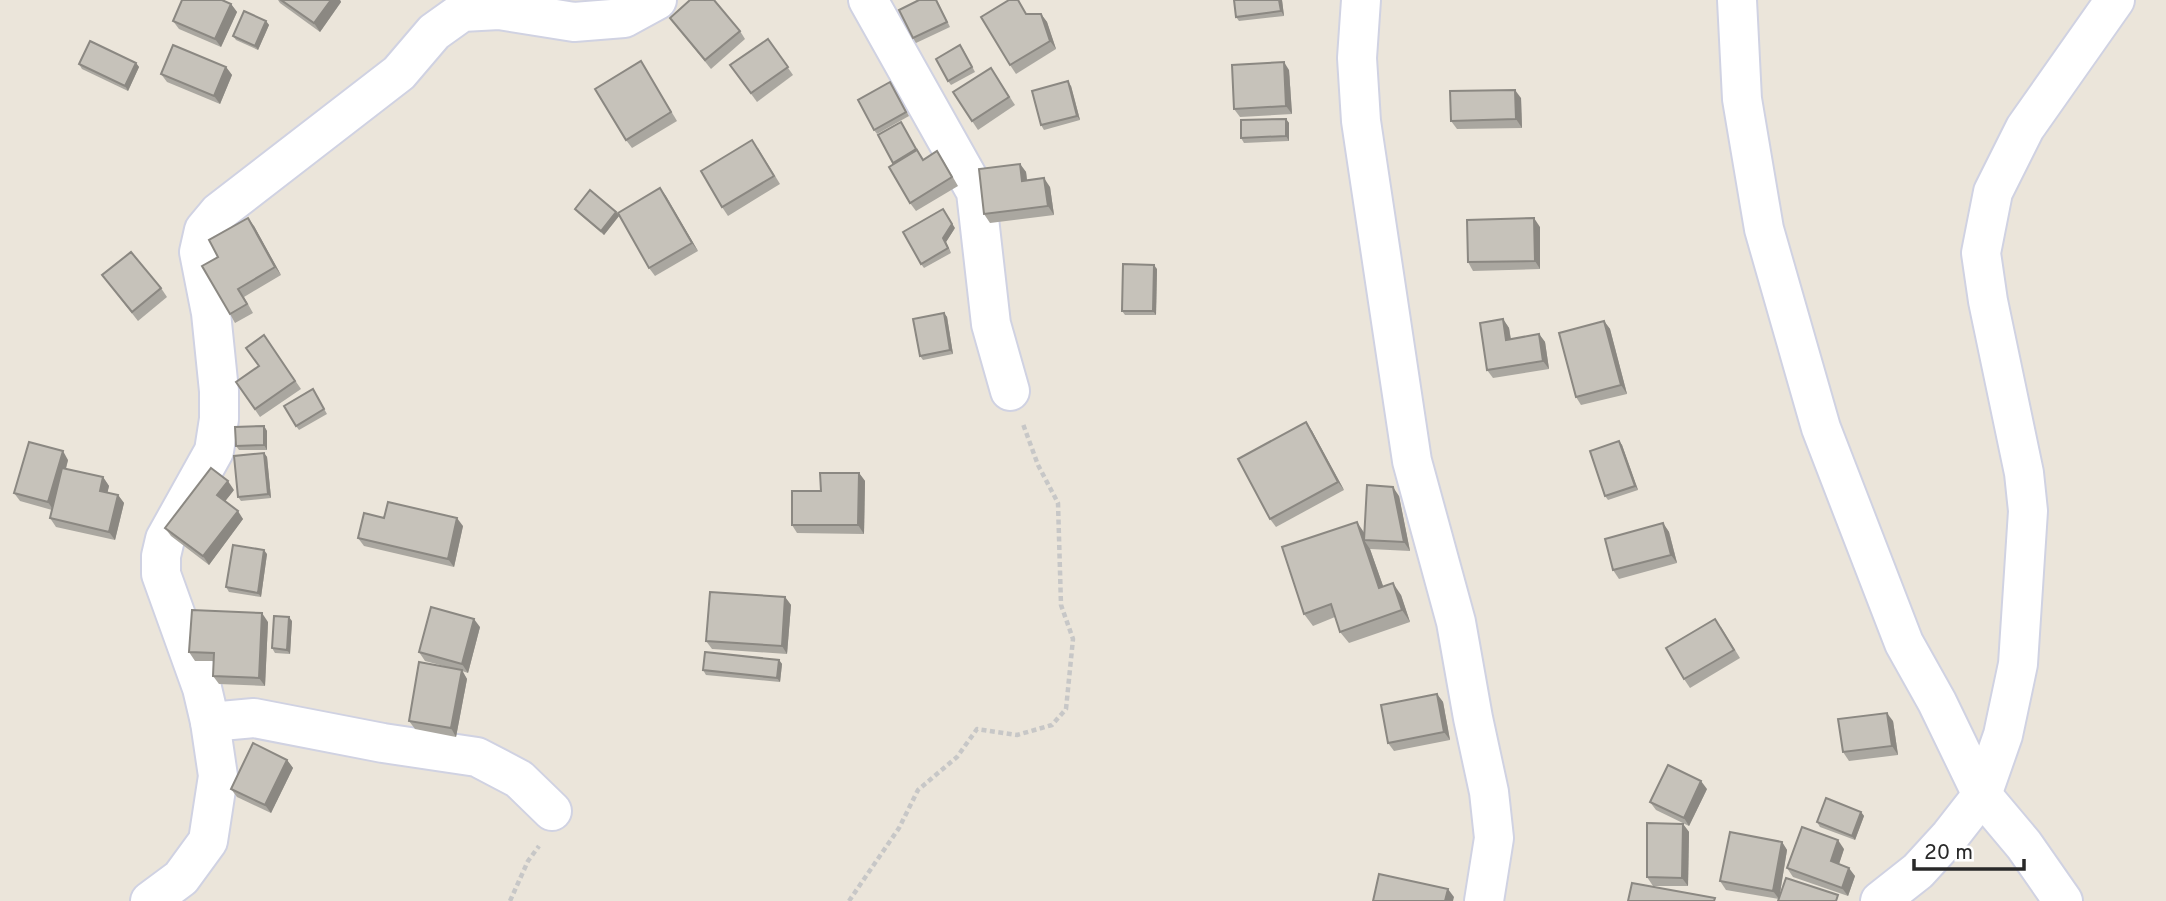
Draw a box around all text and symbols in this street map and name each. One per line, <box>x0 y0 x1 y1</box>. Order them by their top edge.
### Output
scale bar <box>1914 828 2024 872</box>
text: 20 m <box>1924 840 1973 867</box>

